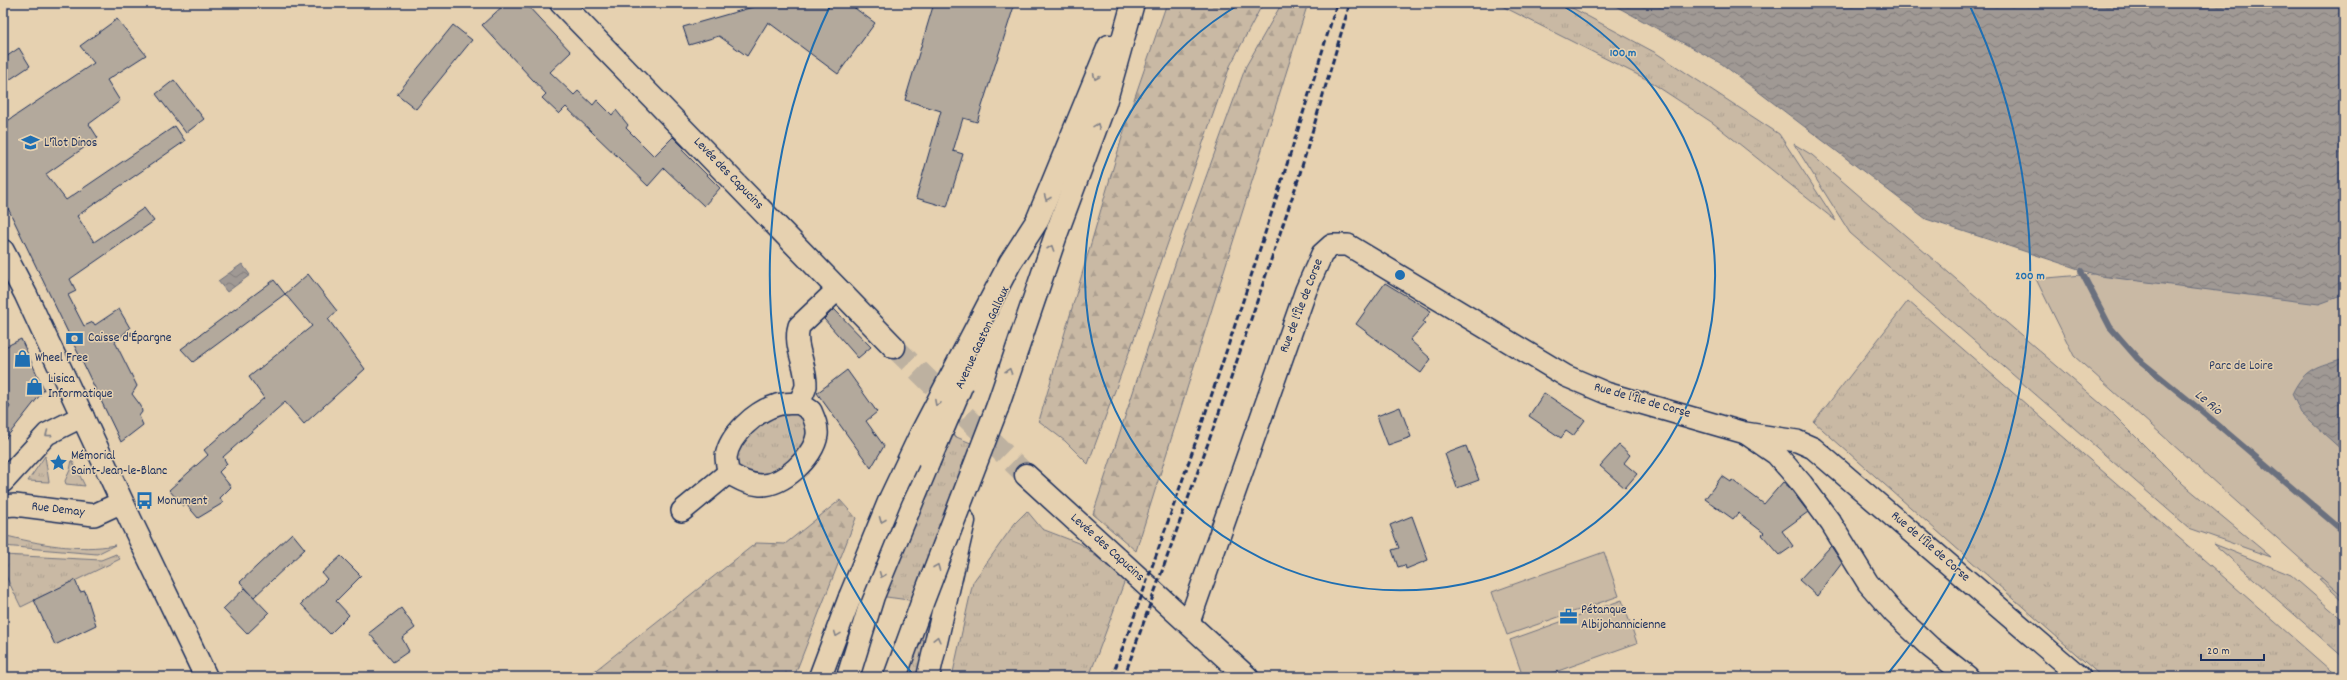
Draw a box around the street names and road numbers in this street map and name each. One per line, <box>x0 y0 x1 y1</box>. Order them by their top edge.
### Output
street label: Levée des Capucins <box>688 134 768 214</box>
street label: Rue de l'Île de Corse <box>1275 256 1329 356</box>
street label: Avenue Gaston Galloux <box>951 283 1015 392</box>
street label: Rue de l'Île de Corse <box>1592 378 1693 424</box>
street label: Rue Demay <box>30 497 86 523</box>
street label: Rue de l'Île de Corse <box>1886 507 1974 587</box>
street label: Levée des Capucins <box>1066 509 1148 587</box>

